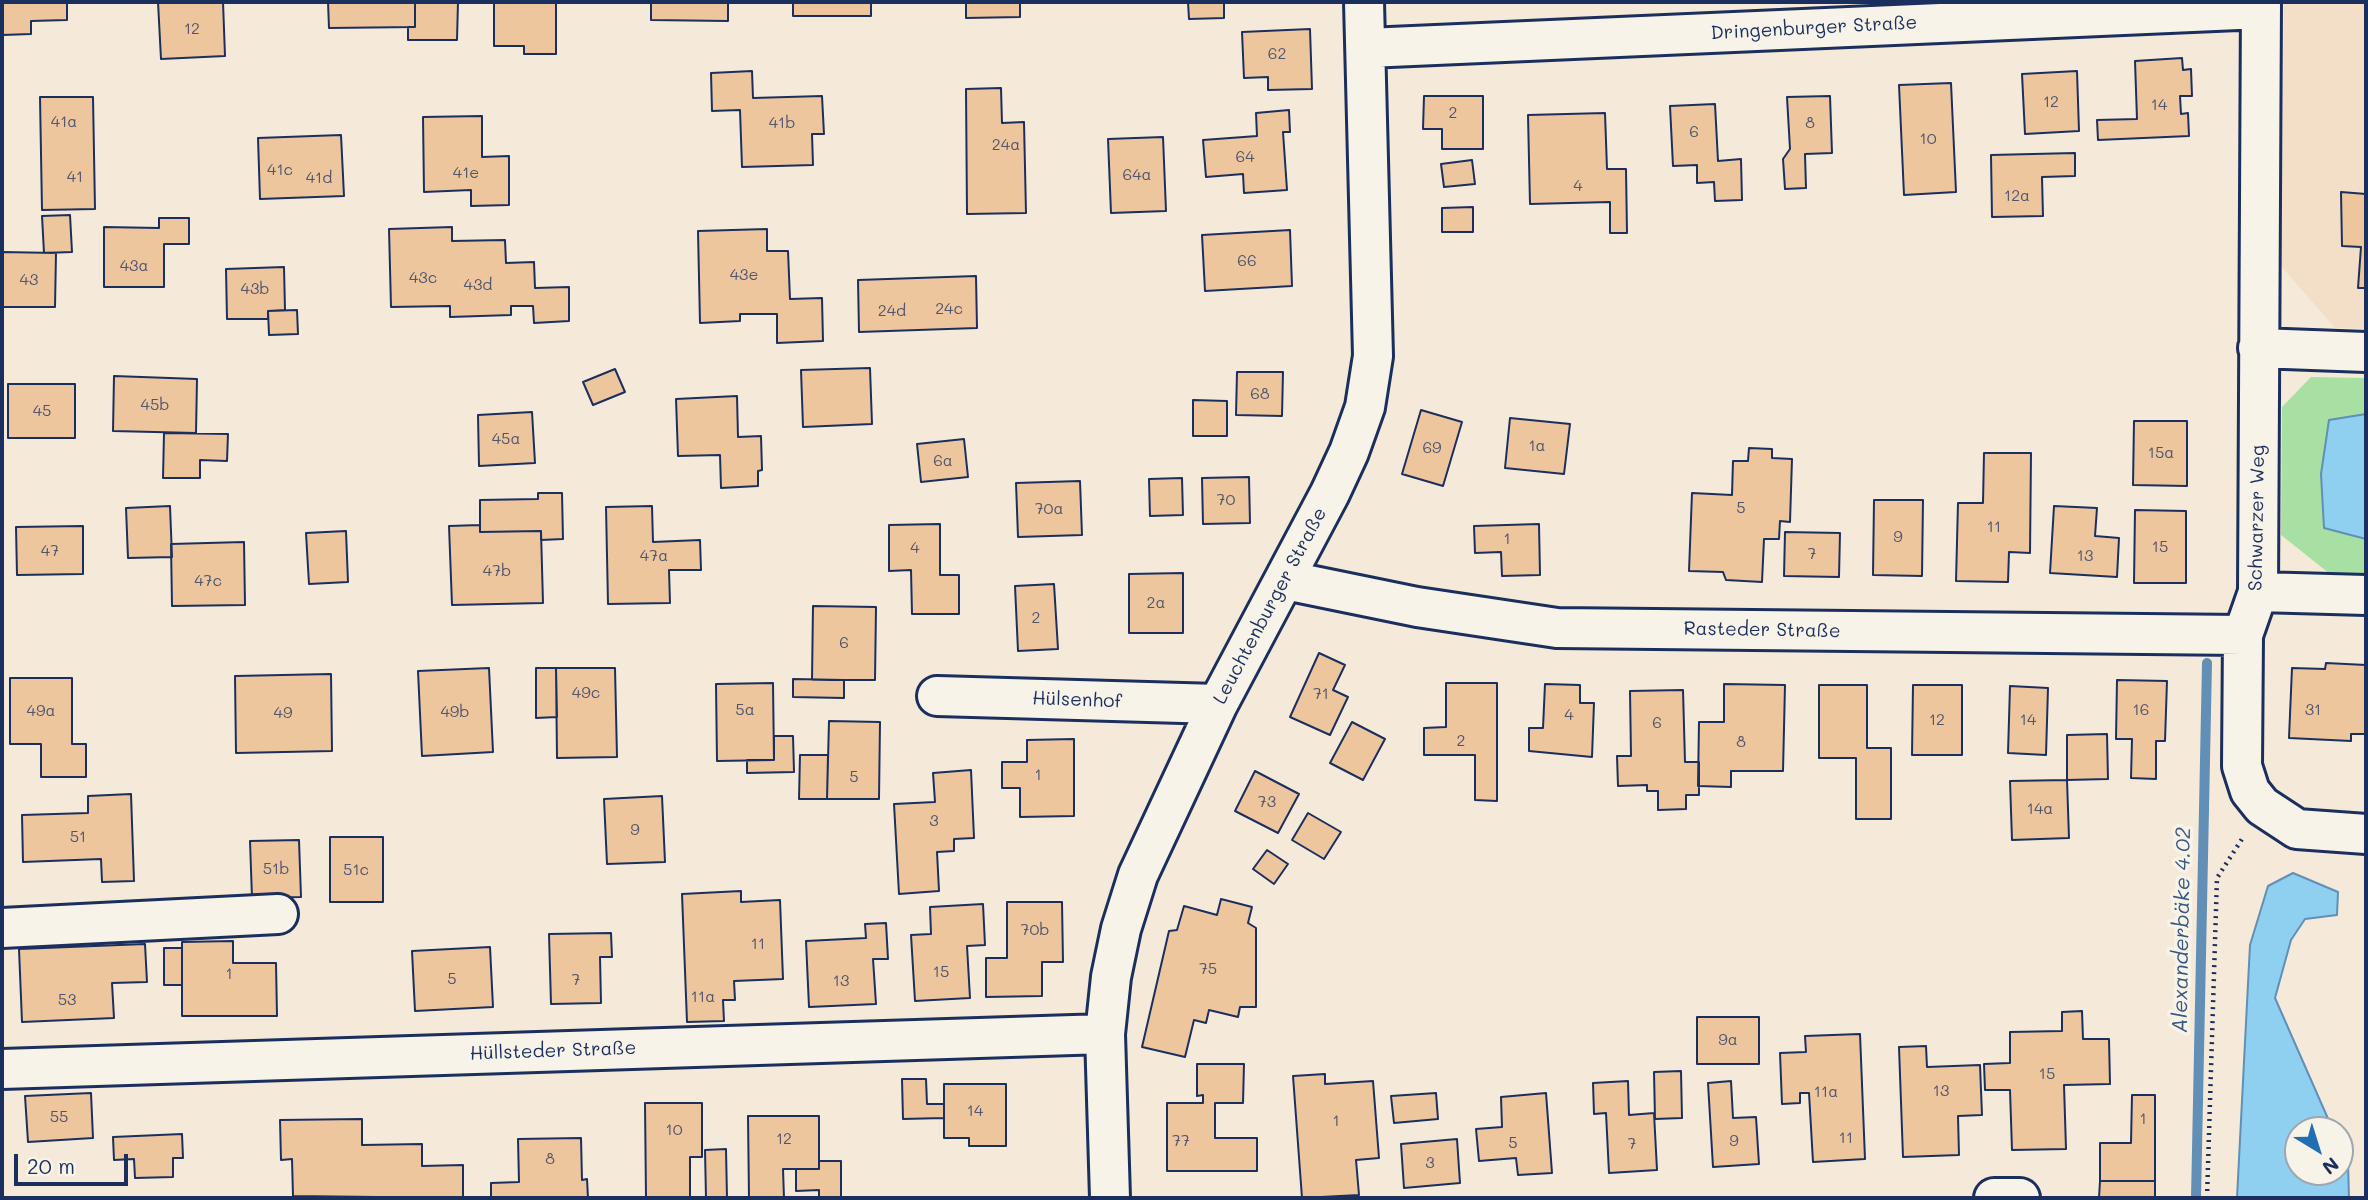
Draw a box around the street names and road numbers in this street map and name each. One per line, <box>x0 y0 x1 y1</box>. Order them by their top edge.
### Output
street label: Dringenburger Straße <box>1710 11 1918 45</box>
street label: Schwarzer Weg <box>2244 445 2270 591</box>
street label: Leuchtenburger Straße <box>1208 504 1332 708</box>
street label: Rasteder Straße <box>1683 617 1841 643</box>
street label: Hülsenhof <box>1032 687 1122 713</box>
street label: Hüllsteder Straße <box>469 1037 637 1065</box>

